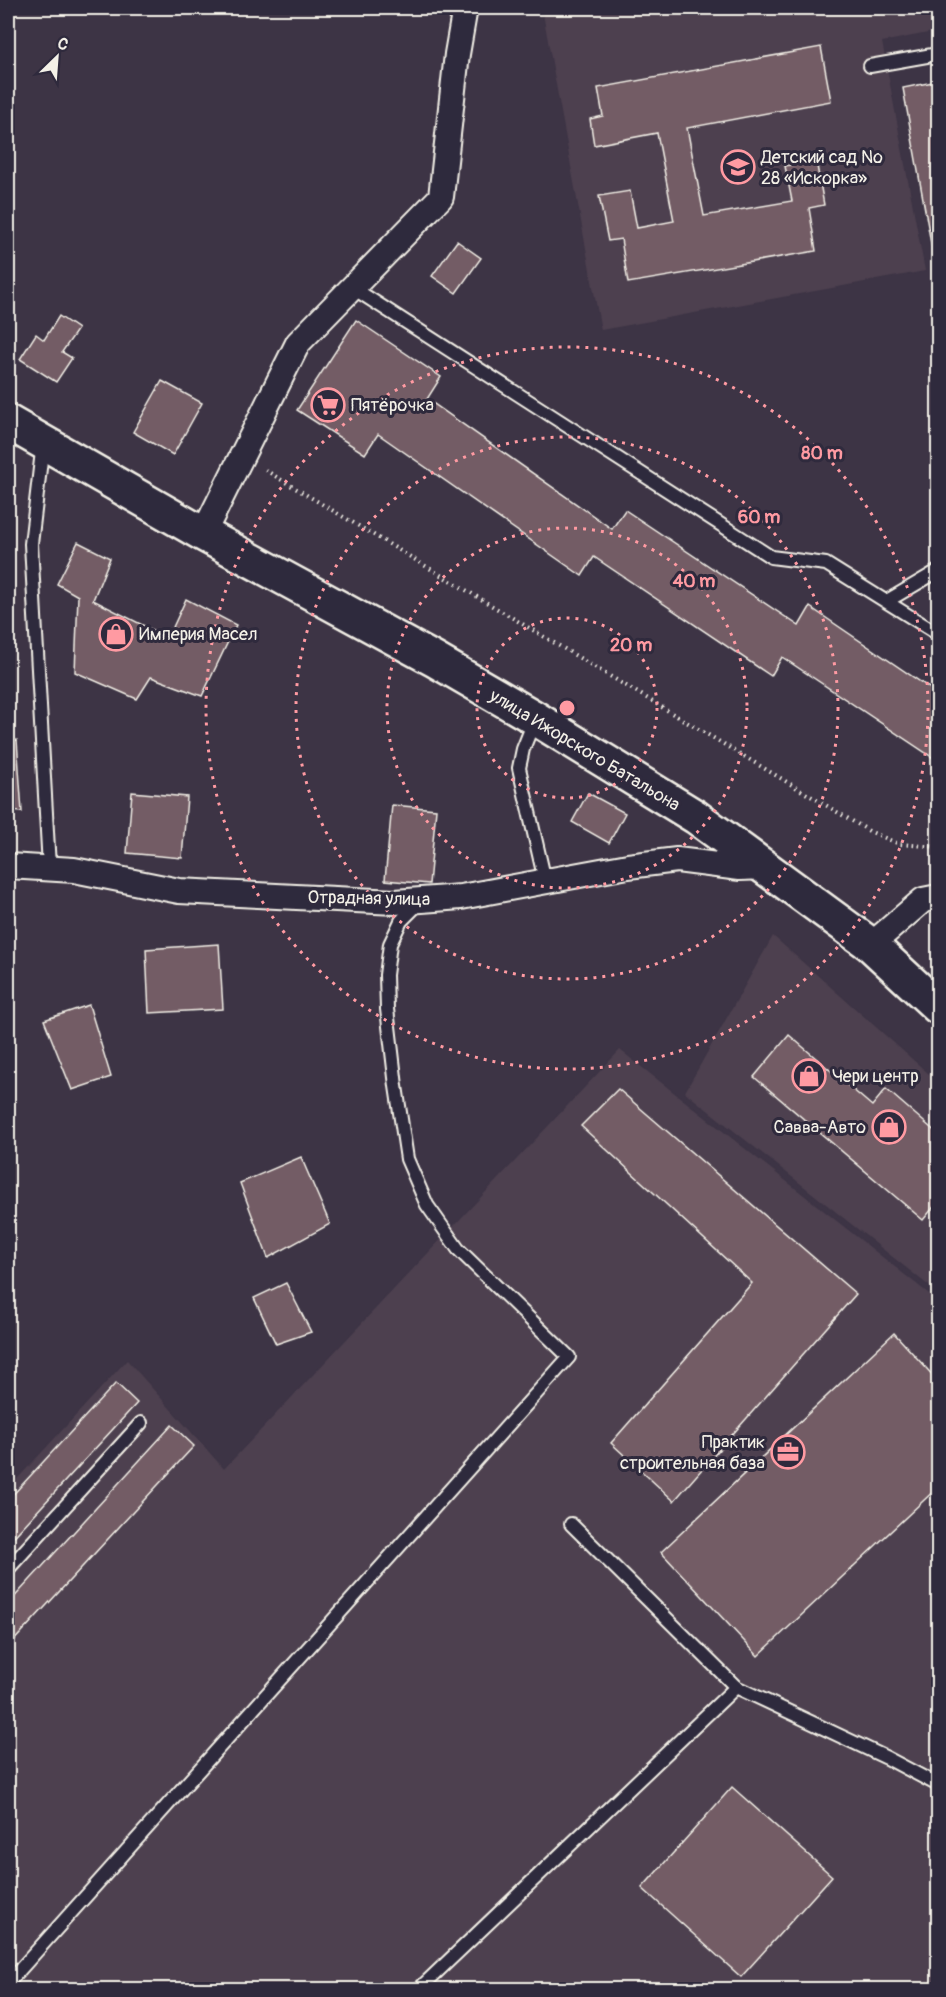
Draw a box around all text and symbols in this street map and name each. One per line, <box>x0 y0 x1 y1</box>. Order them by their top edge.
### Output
north arrow <box>27 27 87 87</box>
text: С <box>54 33 72 56</box>
place label: Детский сад № 28 «Искорка» <box>760 146 883 190</box>
school or university icon: Детский сад № 28 «Искорка» <box>720 149 756 185</box>
supermarket icon: Пятёрочка <box>310 387 346 423</box>
place label: Пятёрочка <box>351 394 434 417</box>
text: 80 m <box>801 442 843 465</box>
text: 60 m <box>738 506 780 529</box>
text: 40 m <box>673 570 715 593</box>
shop icon: Империя Масел <box>98 616 134 652</box>
place label: Империя Масел <box>139 623 257 646</box>
text: 20 m <box>610 634 652 657</box>
street label: улица Ижорского Батальона <box>484 684 684 817</box>
centre of rings <box>557 698 577 718</box>
street label: Отрадная улица <box>307 886 431 911</box>
shop icon: Чери центр <box>791 1058 827 1094</box>
place label: Чери центр <box>832 1065 919 1088</box>
shop icon: Савва-Авто <box>871 1109 907 1145</box>
place label: Савва-Авто <box>774 1116 866 1139</box>
place label: Практик строительная база <box>620 1431 765 1475</box>
office icon: Практик строительная база <box>770 1434 806 1470</box>

